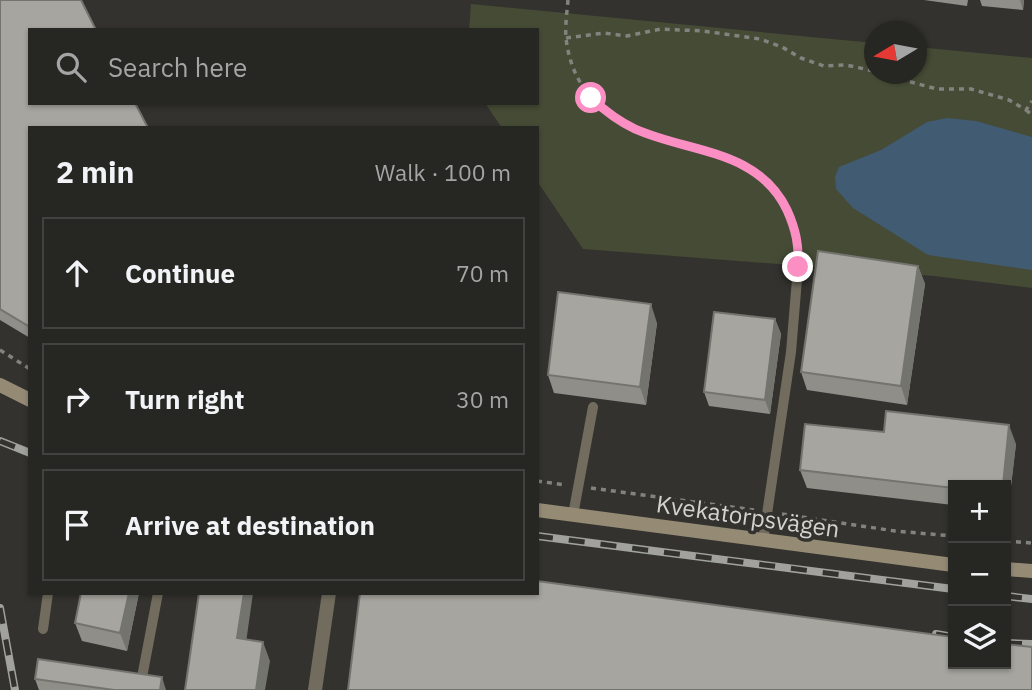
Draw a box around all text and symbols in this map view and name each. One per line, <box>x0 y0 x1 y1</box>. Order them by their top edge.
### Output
north arrow <box>864 21 927 84</box>
search box <box>28 28 539 105</box>
icon: search <box>52 48 90 86</box>
text: Search here <box>108 50 247 84</box>
route start <box>575 82 606 113</box>
text: 2 min <box>56 152 134 191</box>
text: Walk · 100 m <box>375 157 511 187</box>
route end <box>782 251 813 282</box>
icon: ahead <box>58 254 96 292</box>
text: Continue <box>125 256 235 290</box>
text: 70 m <box>456 258 509 288</box>
icon: right <box>58 380 96 418</box>
text: Turn right <box>125 382 244 416</box>
text: 30 m <box>456 384 509 414</box>
map controls <box>948 480 1011 669</box>
button: + <box>948 480 1011 543</box>
street label: Kvekatorpsvägen <box>654 487 842 545</box>
icon: arrive <box>58 506 96 544</box>
text: Arrive at destination <box>125 508 375 542</box>
button: − <box>948 543 1011 606</box>
button: layers <box>948 606 1011 669</box>

